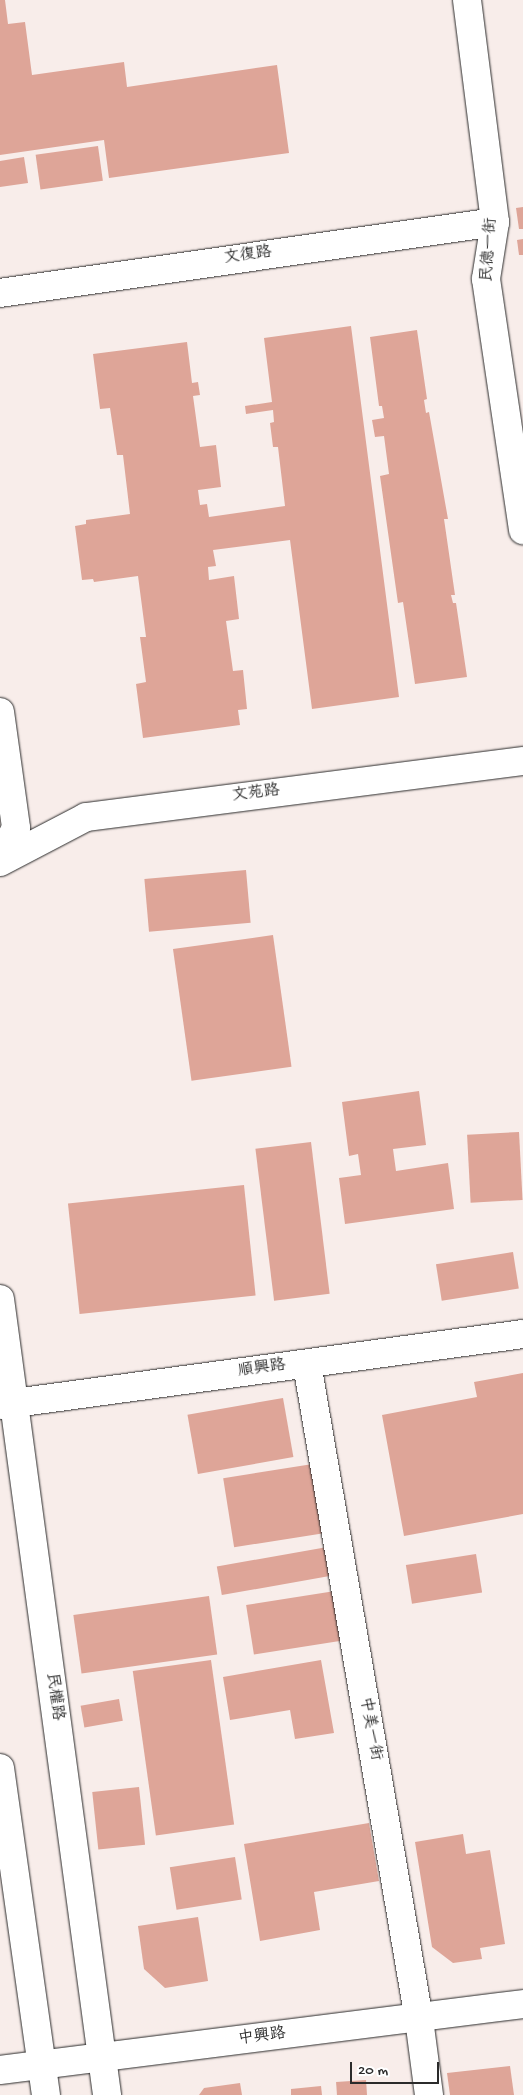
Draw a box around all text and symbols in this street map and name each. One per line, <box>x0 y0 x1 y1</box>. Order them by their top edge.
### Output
street label: 民德一街 <box>479 217 503 283</box>
street label: 文復路 <box>223 244 273 270</box>
street label: 文苑路 <box>231 783 281 807</box>
street label: 順興路 <box>237 1357 287 1383</box>
street label: 民權路 <box>40 1672 66 1722</box>
street label: 中美一街 <box>354 1696 384 1762</box>
street label: 中興路 <box>237 2026 287 2050</box>
scale bar <box>353 2052 442 2084</box>
text: 20 m <box>358 2062 388 2080</box>

